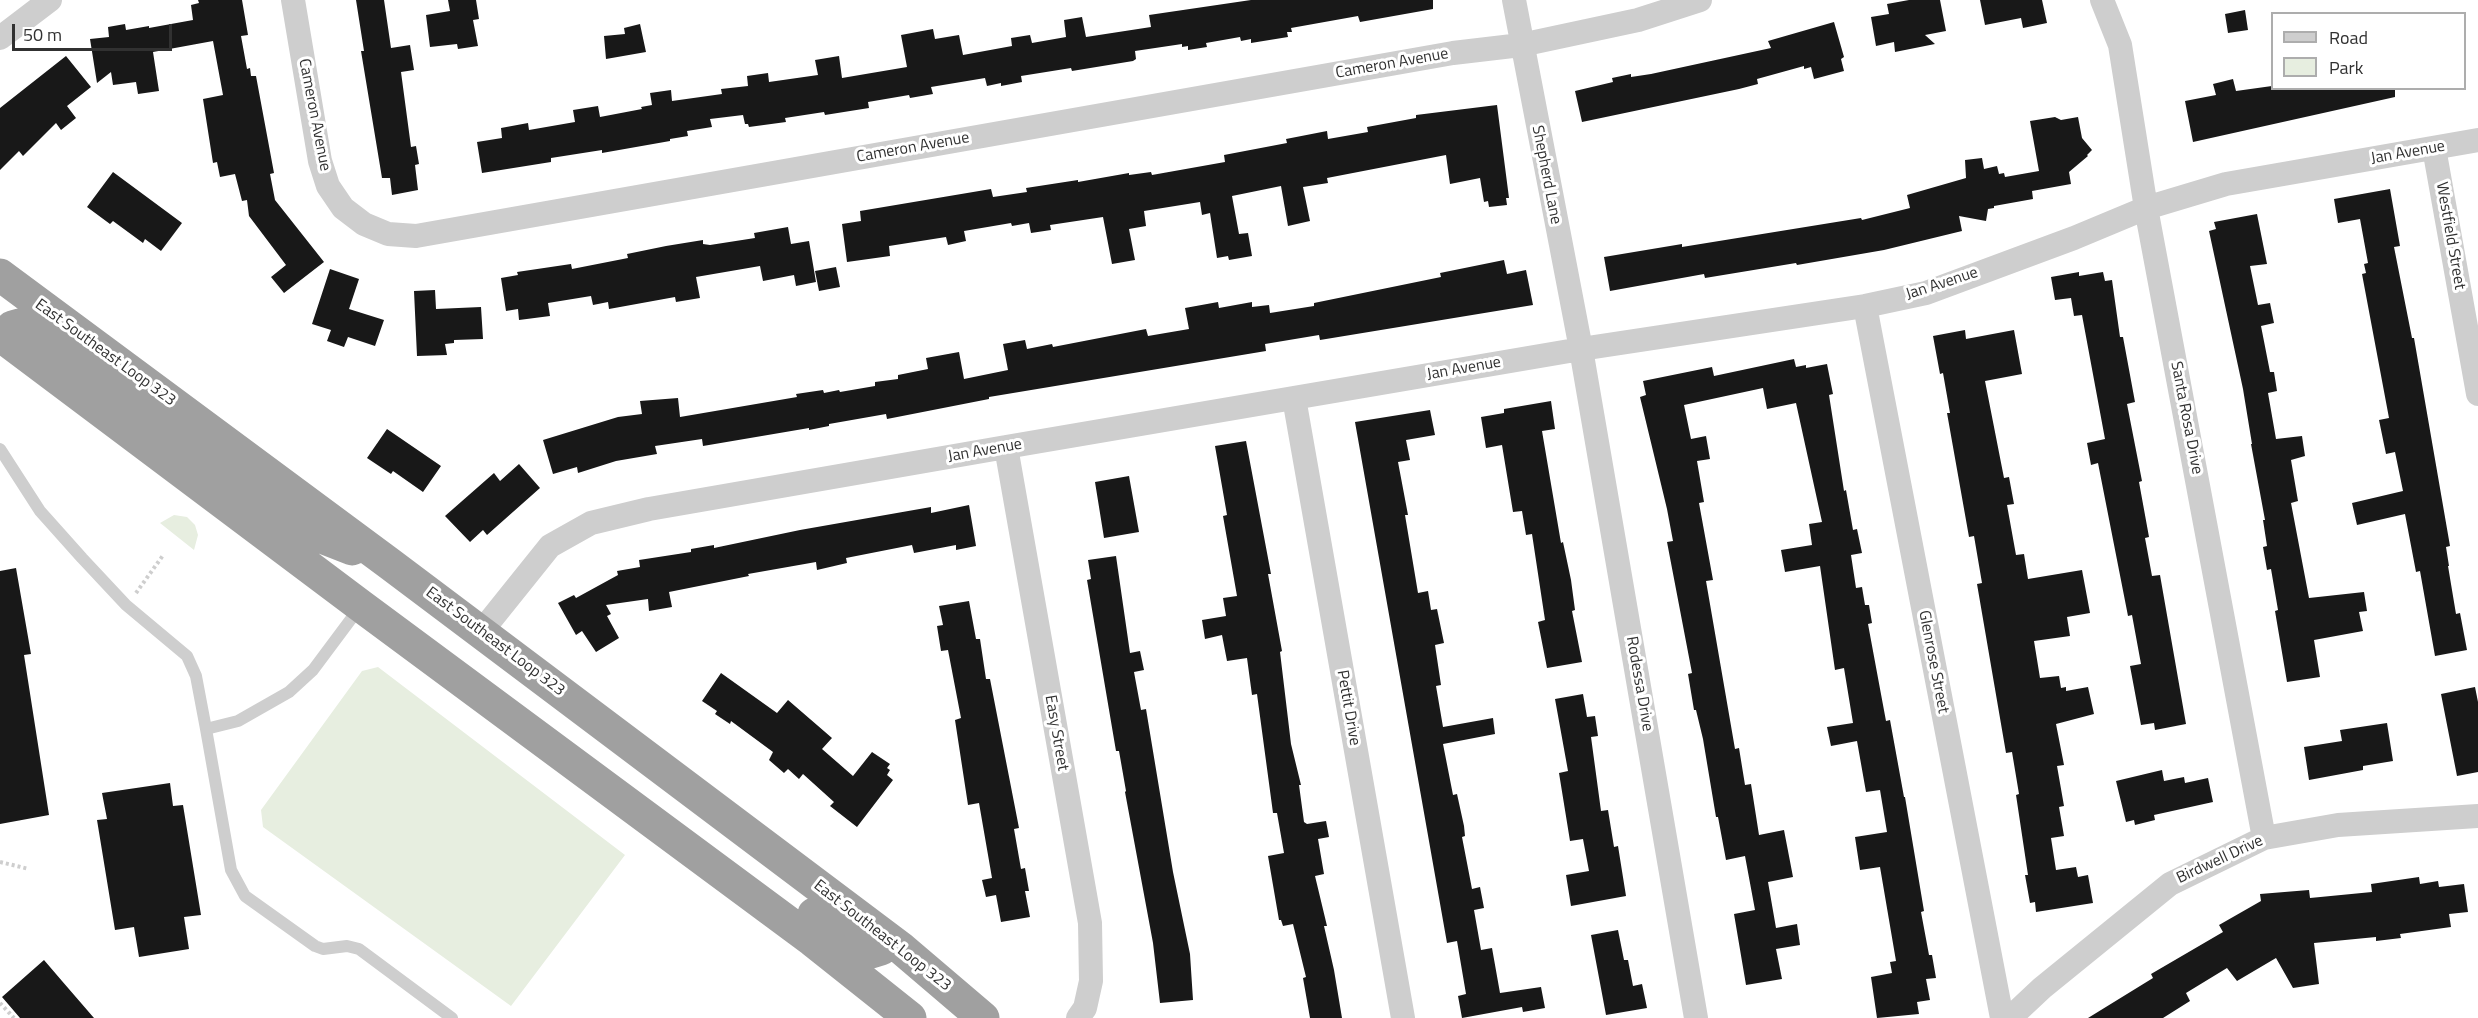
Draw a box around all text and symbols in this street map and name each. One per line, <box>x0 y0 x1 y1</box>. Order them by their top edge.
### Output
scale bar <box>15 12 176 50</box>
legend <box>2271 12 2466 90</box>
text: 50 m <box>23 21 62 48</box>
text: Road <box>2329 24 2368 51</box>
street label: Cameron Avenue <box>1334 45 1450 83</box>
text: Park <box>2329 54 2363 81</box>
street label: Cameron Avenue <box>294 57 334 173</box>
street label: Shepherd Lane <box>1527 124 1565 226</box>
street label: Cameron Avenue <box>855 129 971 167</box>
street label: Jan Avenue <box>2370 137 2446 169</box>
street label: Westfield Street <box>2431 181 2469 291</box>
street label: Jan Avenue <box>1903 263 1981 305</box>
street label: East Southeast Loop 323 <box>31 295 179 411</box>
street label: Jan Avenue <box>1426 353 1502 385</box>
street label: Santa Rosa Drive <box>2166 360 2206 476</box>
street label: Jan Avenue <box>947 435 1023 467</box>
street label: East Southeast Loop 323 <box>422 583 568 701</box>
street label: Glenrose Street <box>1914 609 1952 715</box>
street label: Rodessa Drive <box>1621 635 1657 733</box>
street label: Pettit Drive <box>1332 669 1364 747</box>
street label: Easy Street <box>1040 694 1072 772</box>
street label: Birdwell Drive <box>2174 832 2266 888</box>
street label: East Southeast Loop 323 <box>809 876 955 996</box>

